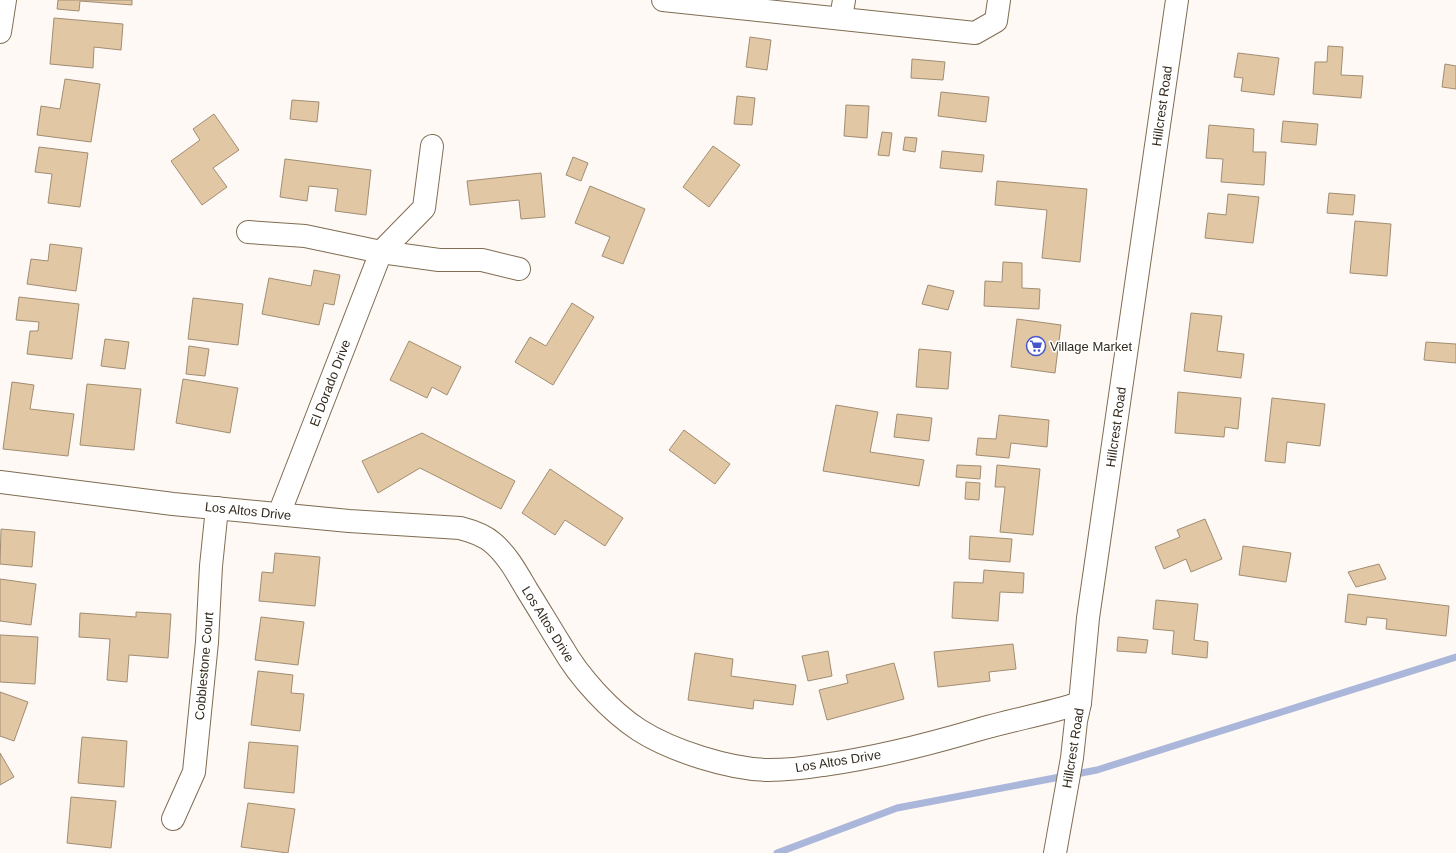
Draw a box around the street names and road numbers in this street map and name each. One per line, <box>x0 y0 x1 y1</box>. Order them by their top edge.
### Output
street label: Hillcrest Road <box>1149 65 1175 147</box>
street label: El Dorado Drive <box>307 337 353 429</box>
street label: Hillcrest Road <box>1103 386 1129 468</box>
street label: Los Altos Drive <box>204 499 292 523</box>
street label: Los Altos Drive <box>519 583 577 665</box>
street label: Cobblestone Court <box>192 611 216 721</box>
street label: Hillcrest Road <box>1059 707 1087 789</box>
street label: Los Altos Drive <box>794 747 882 775</box>

